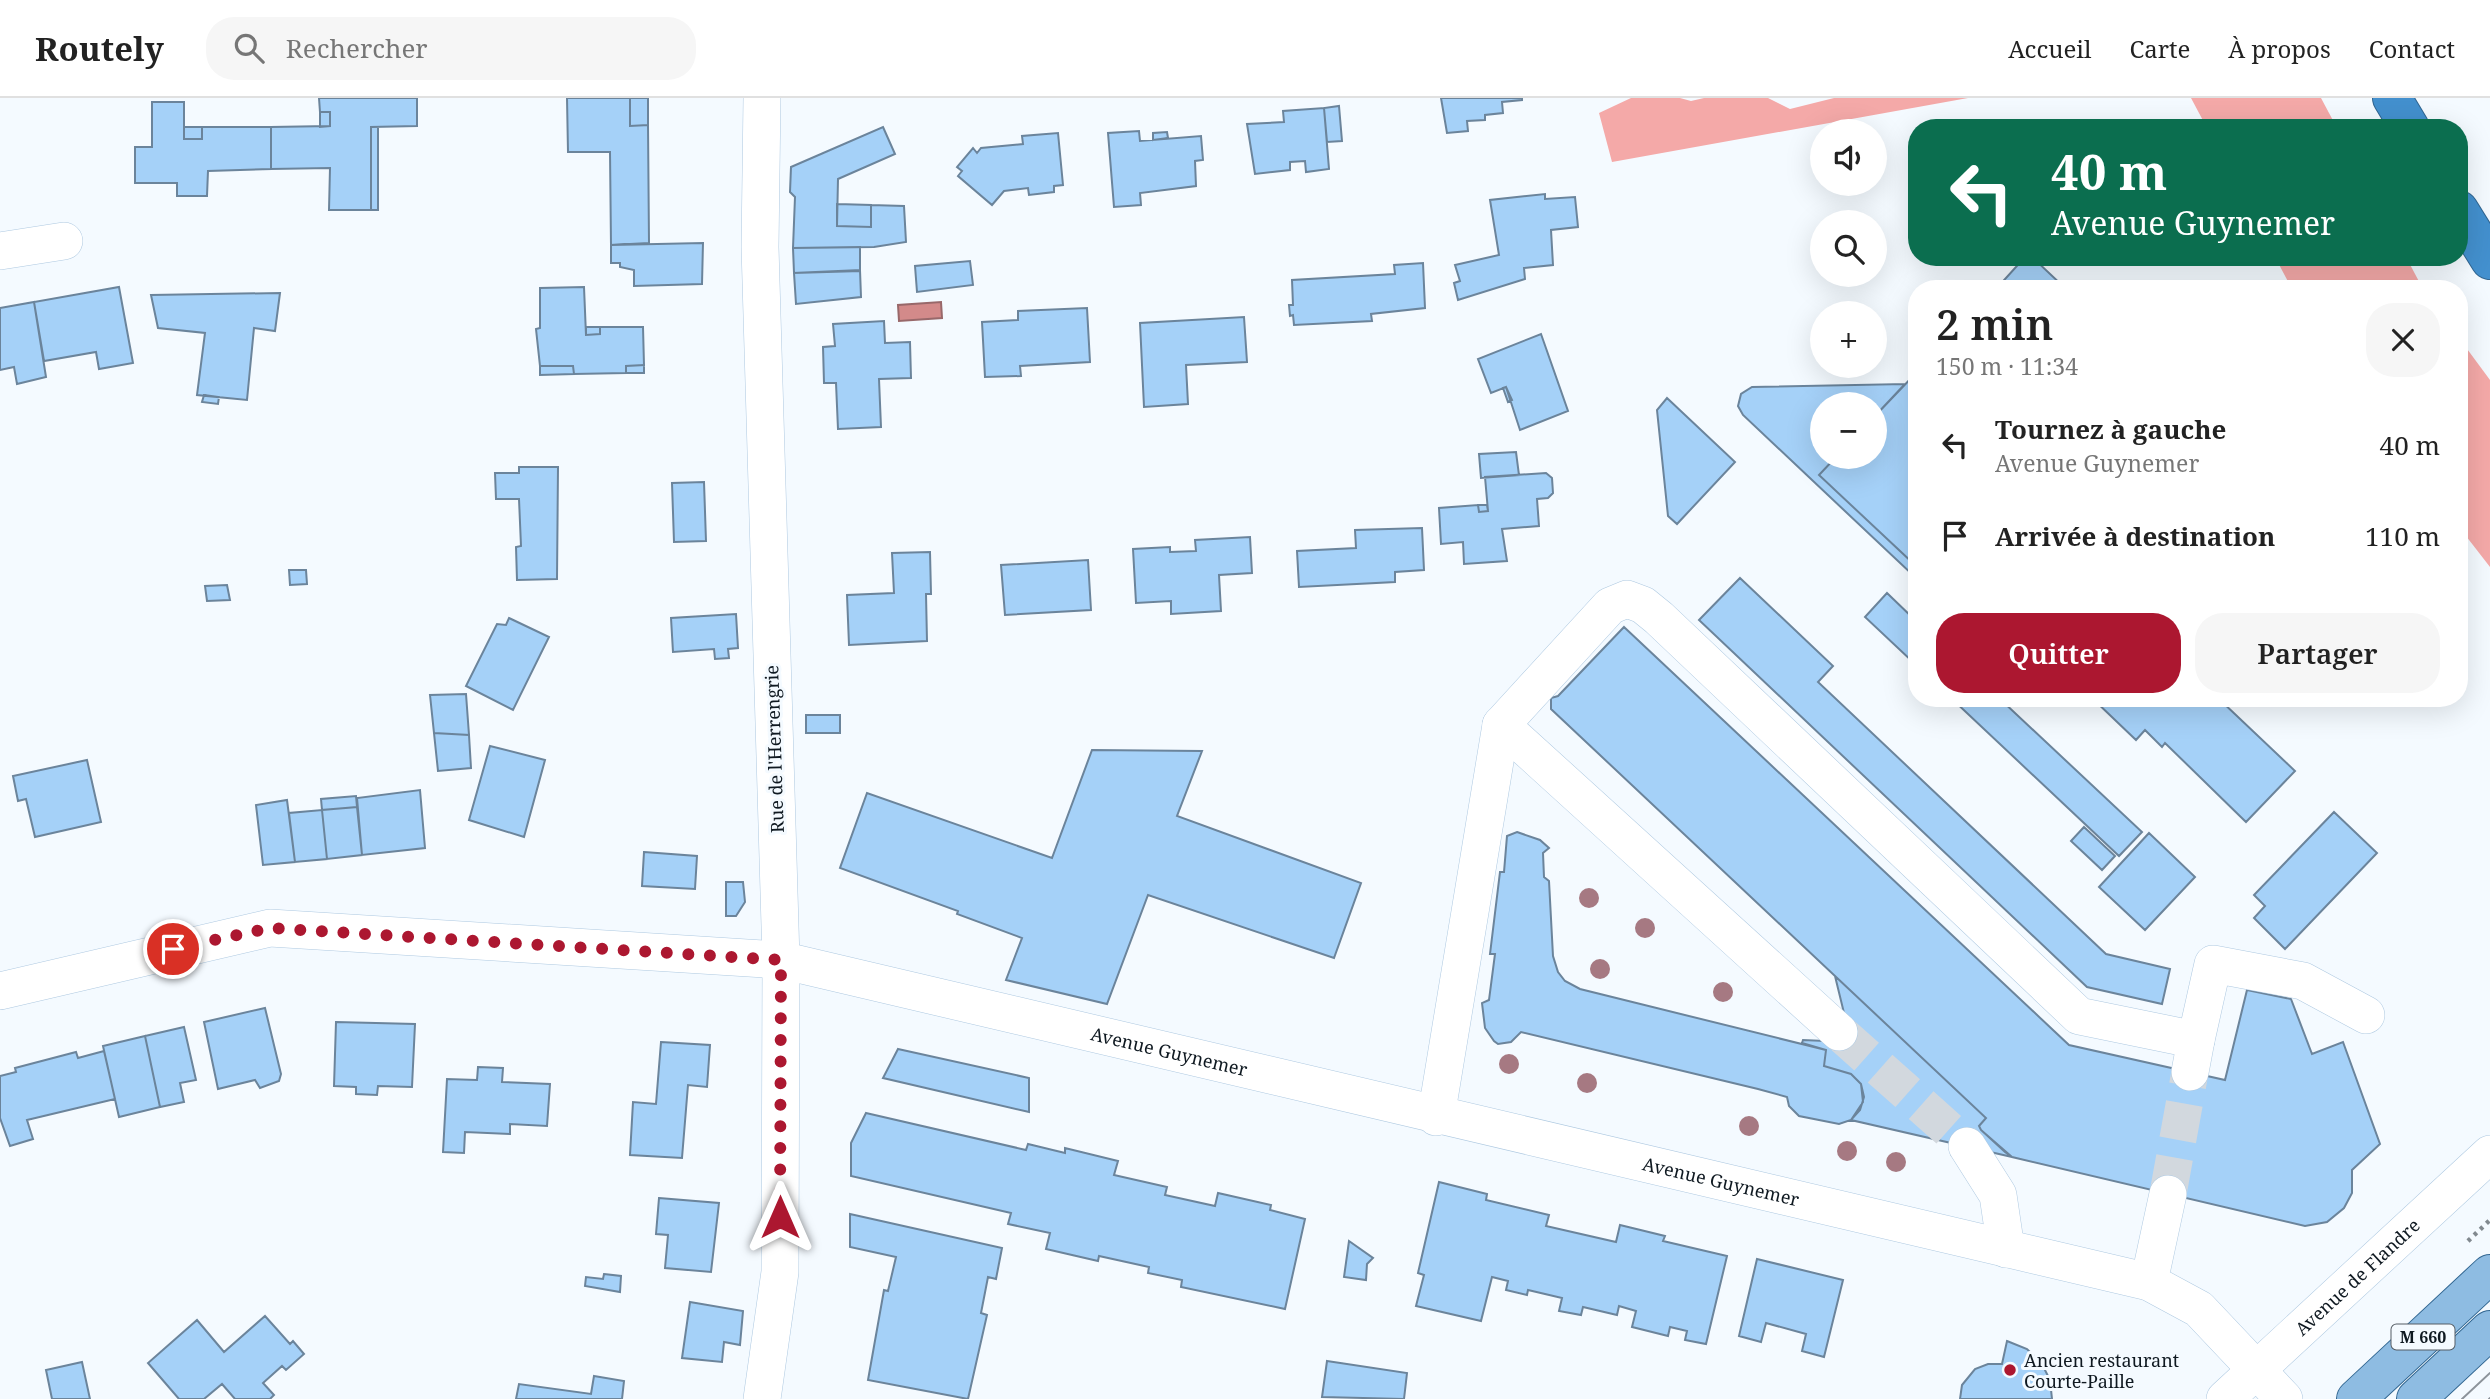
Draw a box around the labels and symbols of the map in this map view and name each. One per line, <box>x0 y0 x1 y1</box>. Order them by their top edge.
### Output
street label: Rue de l'Herrengrie <box>759 665 789 833</box>
pin <box>143 919 203 979</box>
street label: Avenue Guynemer <box>1089 1021 1250 1081</box>
street label: Avenue Guynemer <box>1640 1151 1802 1211</box>
position arrow <box>743 1180 817 1254</box>
street label: Avenue de Flandre <box>2290 1213 2425 1340</box>
road number: M 660 <box>2392 1324 2454 1350</box>
place label: Ancien restaurant Courte-Paille <box>2024 1348 2179 1393</box>
marker: Ancien restaurant Courte-Paille <box>2002 1362 2018 1378</box>

